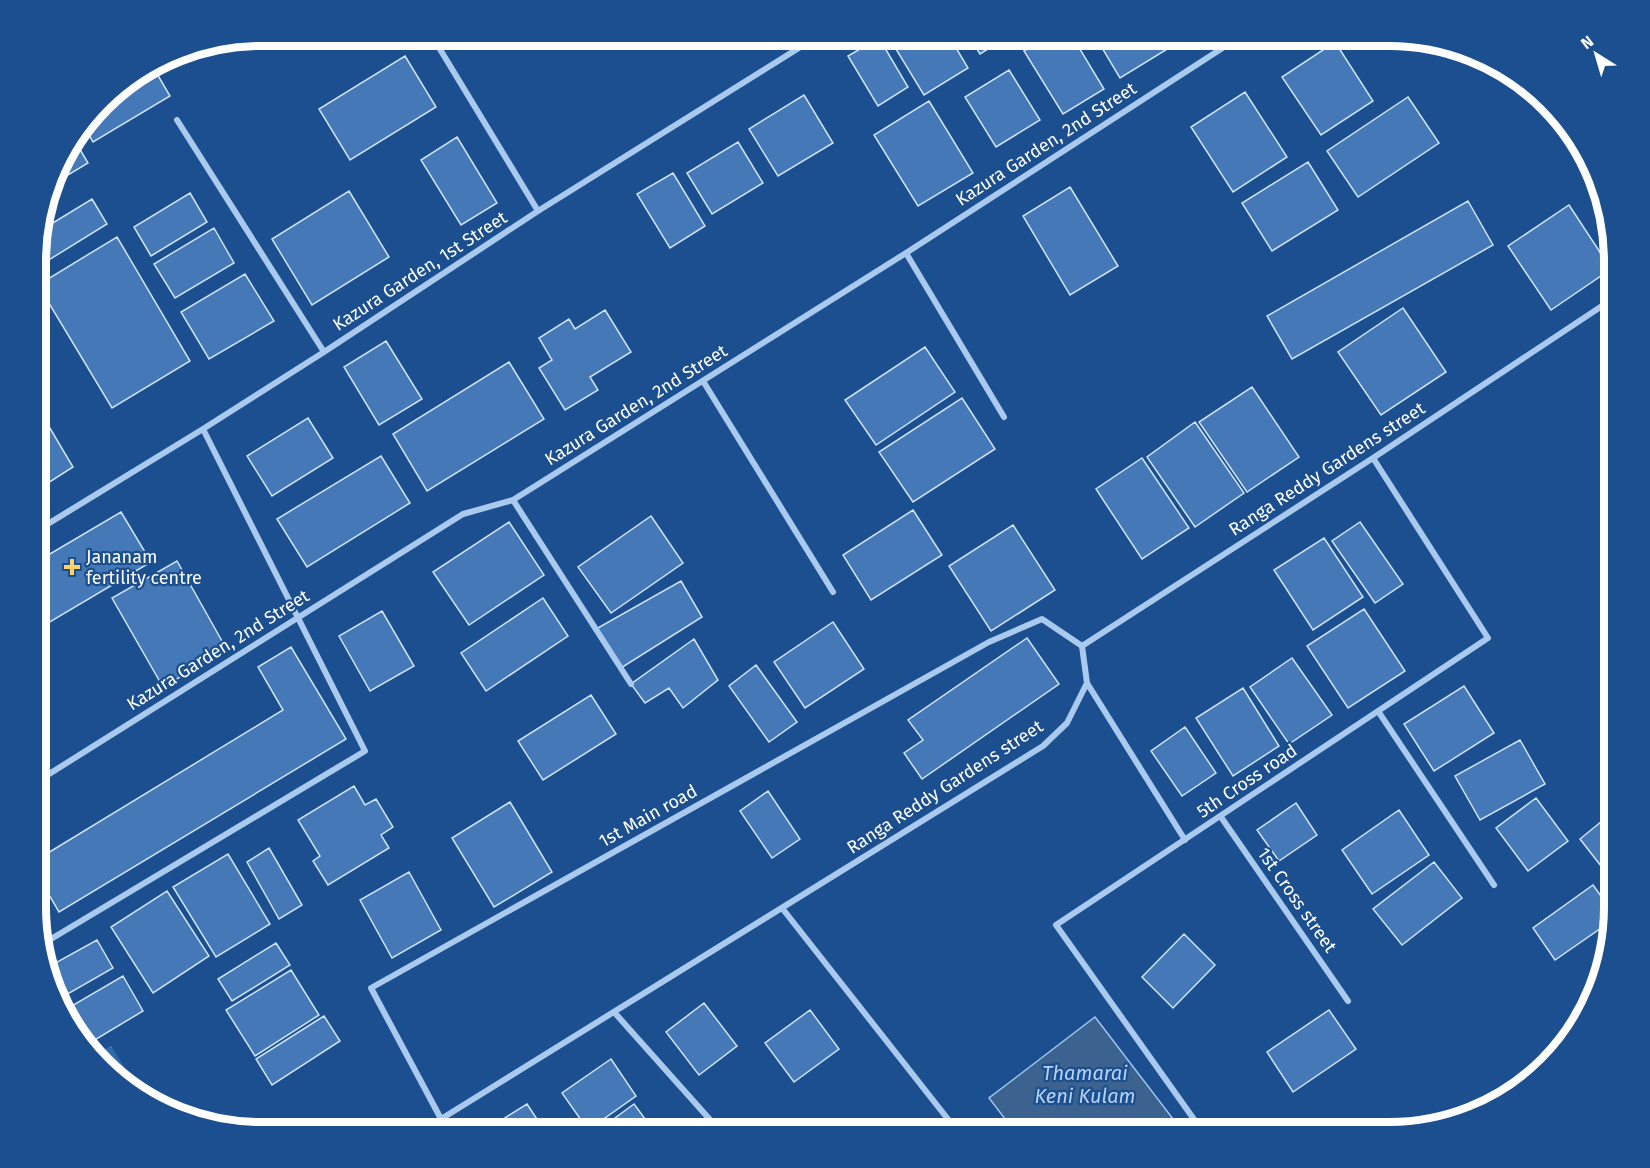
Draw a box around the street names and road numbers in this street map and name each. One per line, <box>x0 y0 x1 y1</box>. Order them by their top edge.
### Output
street label: Kazura Garden, 2nd Street <box>952 77 1141 211</box>
street label: Kazura Garden, 1st Street <box>329 206 512 336</box>
street label: Kazura Garden, 2nd Street <box>541 340 732 470</box>
street label: Ranga Reddy Gardens street <box>1225 397 1430 541</box>
street label: Kazura Garden, 2nd Street <box>123 585 314 715</box>
street label: Ranga Reddy Gardens street <box>843 715 1048 859</box>
street label: 5th Cross road <box>1193 739 1301 823</box>
street label: 1st Main road <box>595 780 701 852</box>
street label: 1st Cross street <box>1253 843 1342 957</box>

